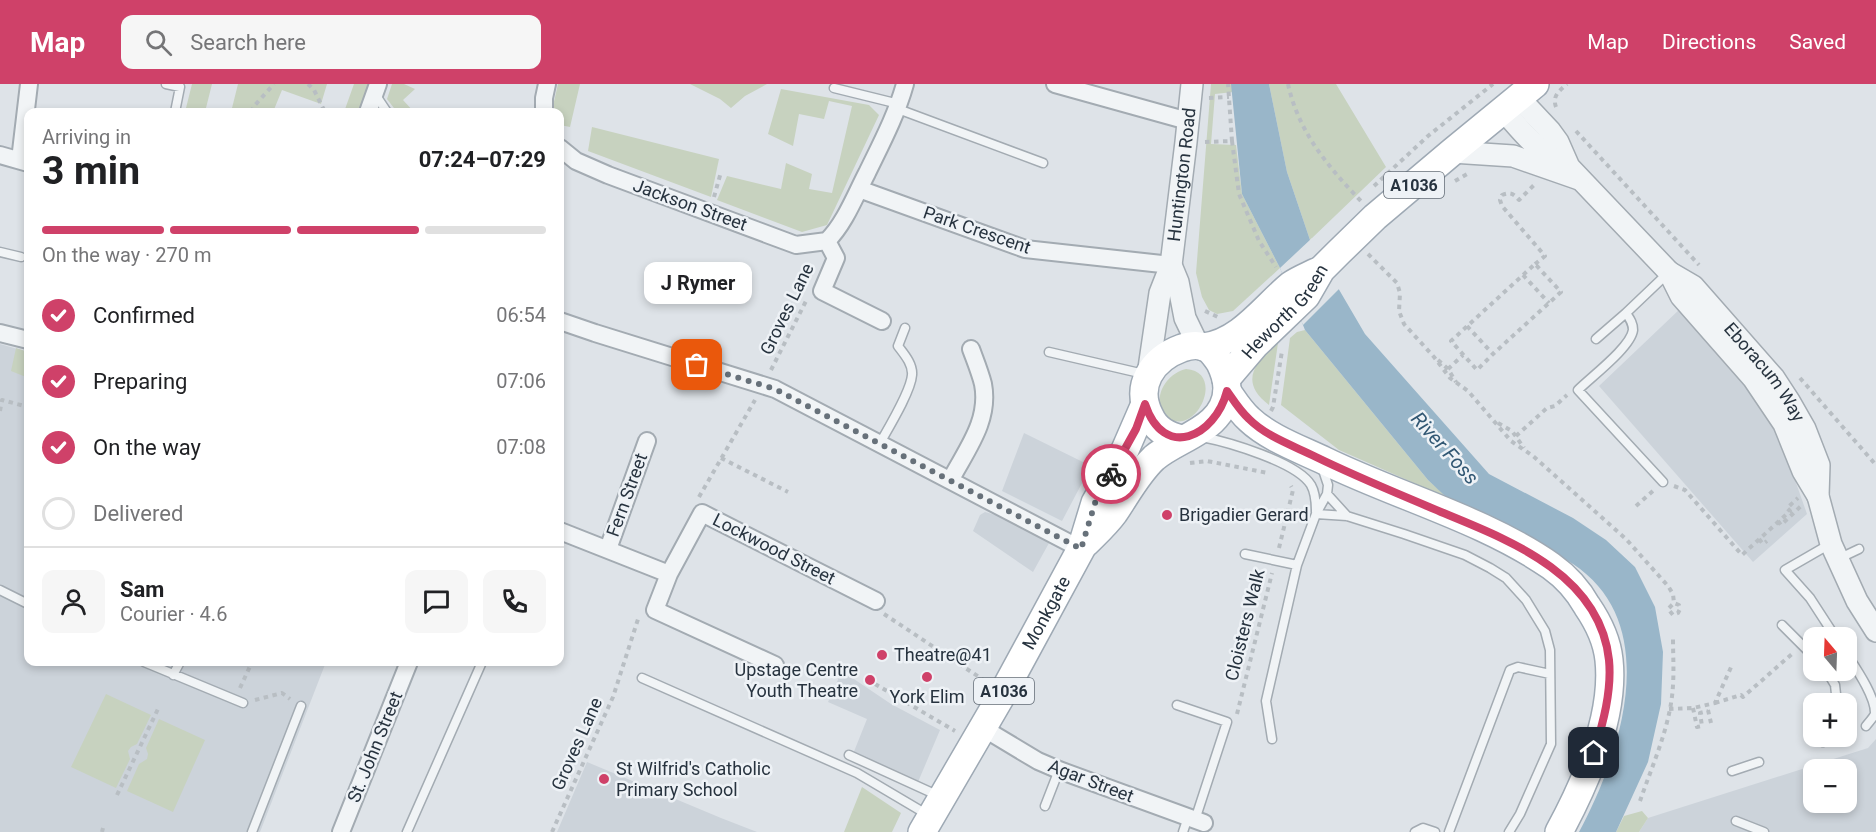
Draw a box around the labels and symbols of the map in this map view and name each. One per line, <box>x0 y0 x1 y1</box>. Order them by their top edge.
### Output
street label: Huntington Road <box>1163 107 1200 243</box>
road number: A1036 <box>1384 172 1444 198</box>
street label: Jackson Street <box>630 174 750 235</box>
street label: Park Crescent <box>921 201 1034 258</box>
street label: Groves Lane <box>755 260 818 358</box>
street label: Heworth Green <box>1237 260 1332 363</box>
callout: J Rymer <box>643 263 751 305</box>
street label: Eboracum Way <box>1720 318 1810 425</box>
pin <box>671 339 722 390</box>
water label: River Foss <box>1406 407 1484 489</box>
courier <box>1081 444 1141 504</box>
street label: Fern Street <box>602 450 651 539</box>
place label: Brigadier Gerard <box>1179 504 1309 525</box>
marker: Brigadier Gerard <box>1160 508 1174 522</box>
street label: Lockwood Street <box>709 509 839 589</box>
street label: Cloisters Walk <box>1221 566 1269 683</box>
street label: Monkgate <box>1018 572 1074 653</box>
north arrow <box>1803 627 1857 681</box>
place label: Theatre@41 <box>894 644 992 665</box>
marker: Theatre@41 <box>875 648 889 662</box>
place label: Upstage Centre Youth Theatre <box>735 659 858 701</box>
marker: York Elim <box>920 670 934 684</box>
marker: Upstage Centre Youth Theatre <box>863 673 877 687</box>
road number: A1036 <box>974 678 1034 704</box>
place label: York Elim <box>890 686 964 707</box>
street label: St. John Street <box>343 688 406 805</box>
street label: Groves Lane <box>547 694 606 793</box>
pin <box>1568 727 1619 778</box>
street label: Agar Street <box>1046 755 1137 806</box>
place label: St Wilfrid's Catholic Primary School <box>616 758 771 800</box>
marker: St Wilfrid's Catholic Primary School <box>597 772 611 786</box>

